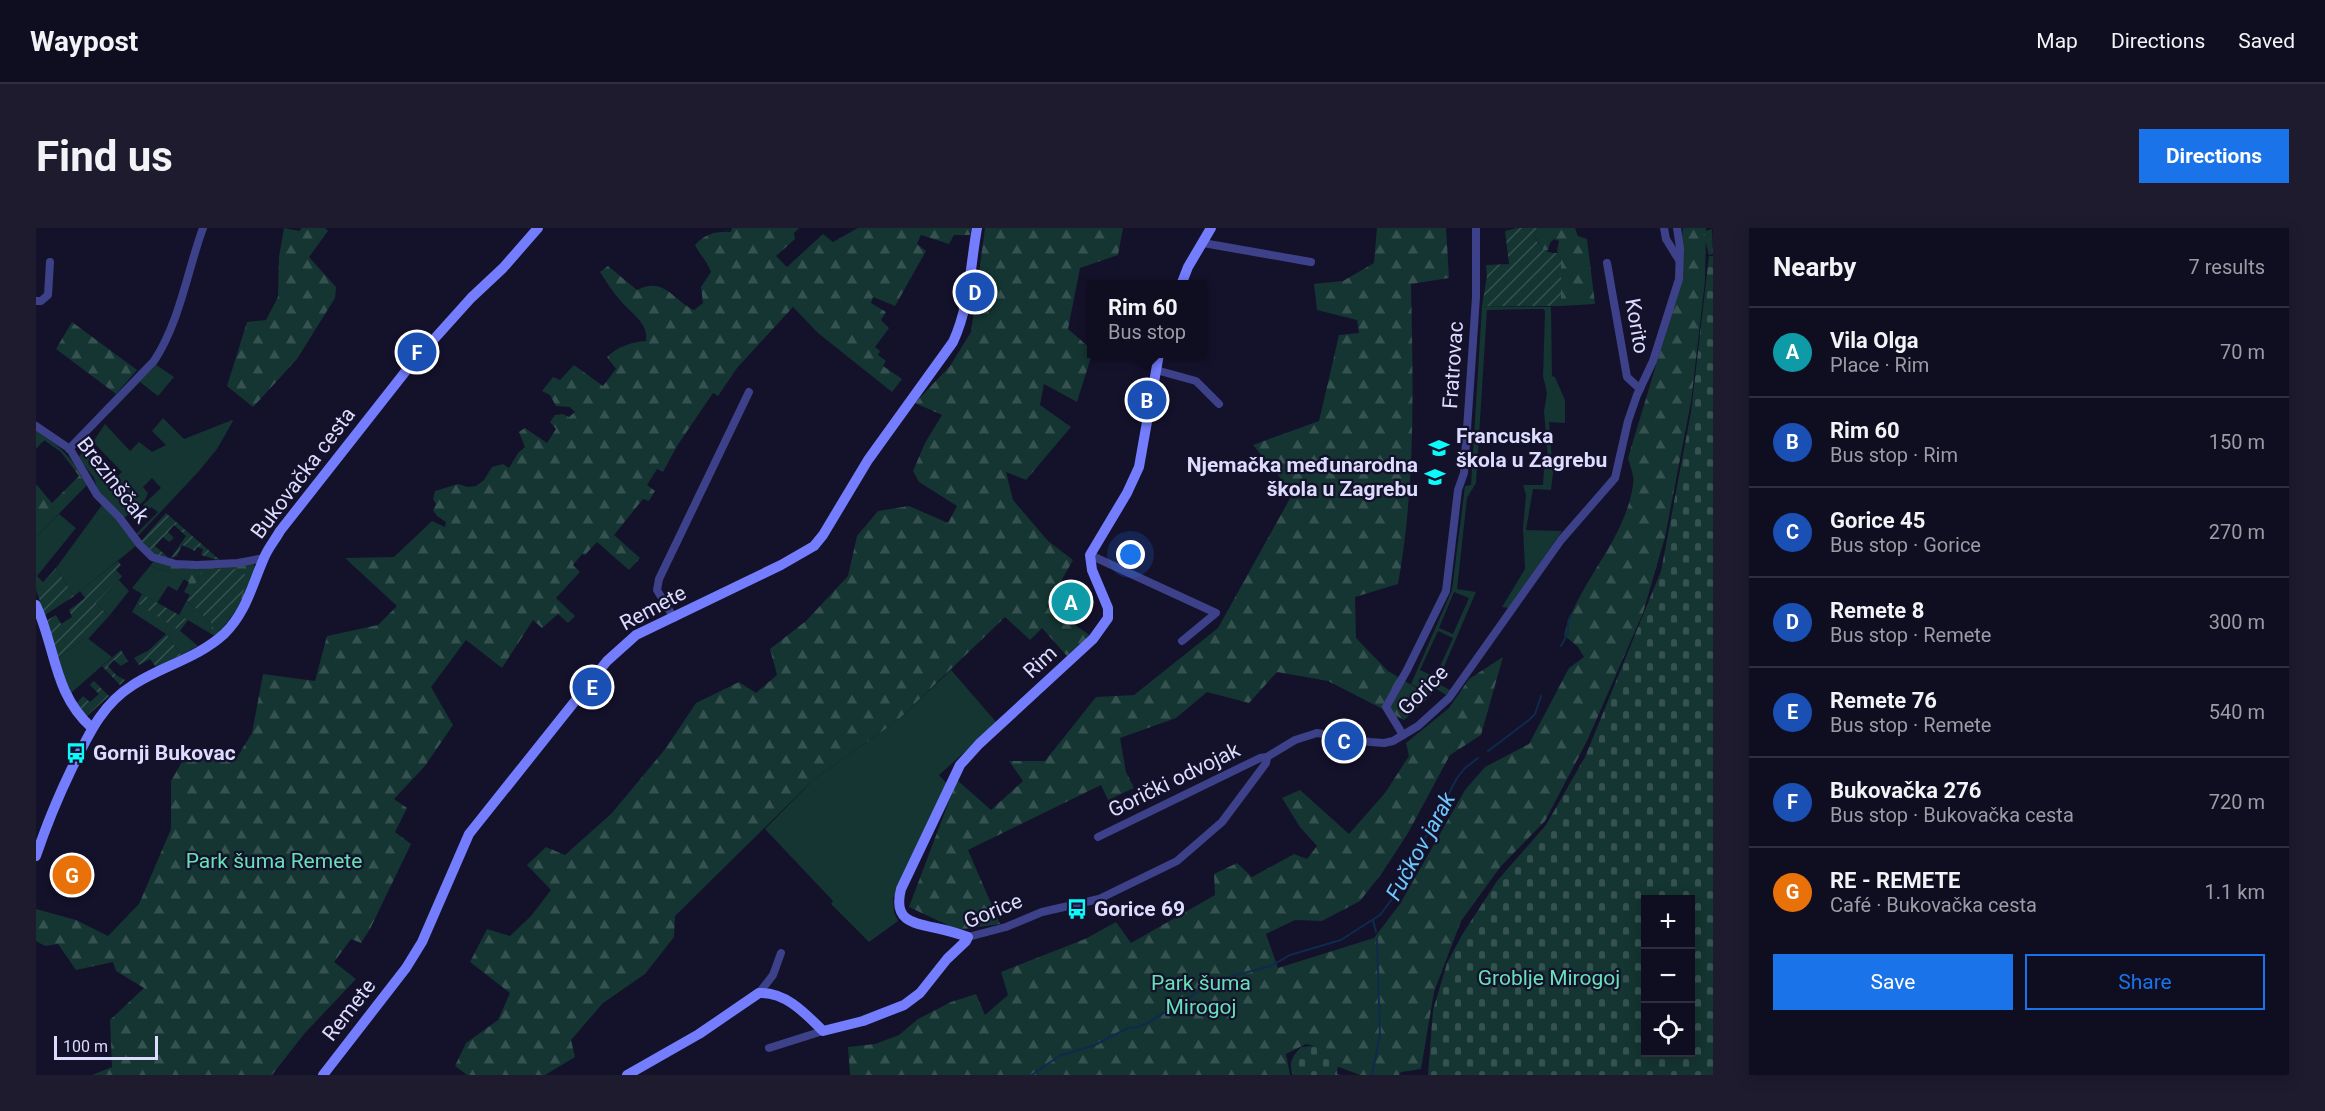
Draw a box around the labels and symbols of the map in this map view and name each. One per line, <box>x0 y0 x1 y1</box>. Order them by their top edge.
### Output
pin: D <box>956 270 994 314</box>
street label: Korito <box>1620 296 1654 356</box>
street label: Fratrovac <box>1438 321 1468 409</box>
pin: F <box>398 330 436 374</box>
pin: B <box>1128 378 1166 423</box>
street label: Bukovačka cesta <box>246 403 360 543</box>
place label: Francuska škola u Zagrebu <box>1456 424 1607 472</box>
street label: Brezinščak <box>72 432 154 528</box>
school or university icon: Francuska škola u Zagrebu <box>1427 436 1451 460</box>
place label: Njemačka međunarodna škola u Zagrebu <box>1187 453 1418 501</box>
school or university icon: Njemačka međunarodna škola u Zagrebu <box>1423 465 1447 489</box>
your location <box>1116 540 1145 569</box>
pin: A <box>1052 580 1090 625</box>
street label: Remete <box>616 581 690 635</box>
street label: Rim <box>1018 641 1062 683</box>
street label: Gorice <box>1393 660 1453 720</box>
pin: E <box>572 664 612 710</box>
pin: C <box>1324 718 1364 764</box>
street label: Gorički odvojak <box>1104 738 1244 822</box>
bus stop icon: Gornji Bukovac <box>64 741 88 765</box>
place label: Gornji Bukovac <box>93 741 236 765</box>
water label: Fučkov jarak <box>1381 787 1461 904</box>
park label: Park šuma Remete <box>186 849 362 873</box>
pin: G <box>52 852 92 898</box>
street label: Gorice <box>960 889 1026 933</box>
bus stop icon: Gorice 69 <box>1065 897 1089 921</box>
place label: Gorice 69 <box>1094 897 1185 921</box>
park label: Groblje Mirogoj <box>1478 966 1620 990</box>
park label: Park šuma Mirogoj <box>1151 971 1251 1019</box>
street label: Remete <box>317 974 381 1046</box>
scale bar <box>54 1033 158 1060</box>

